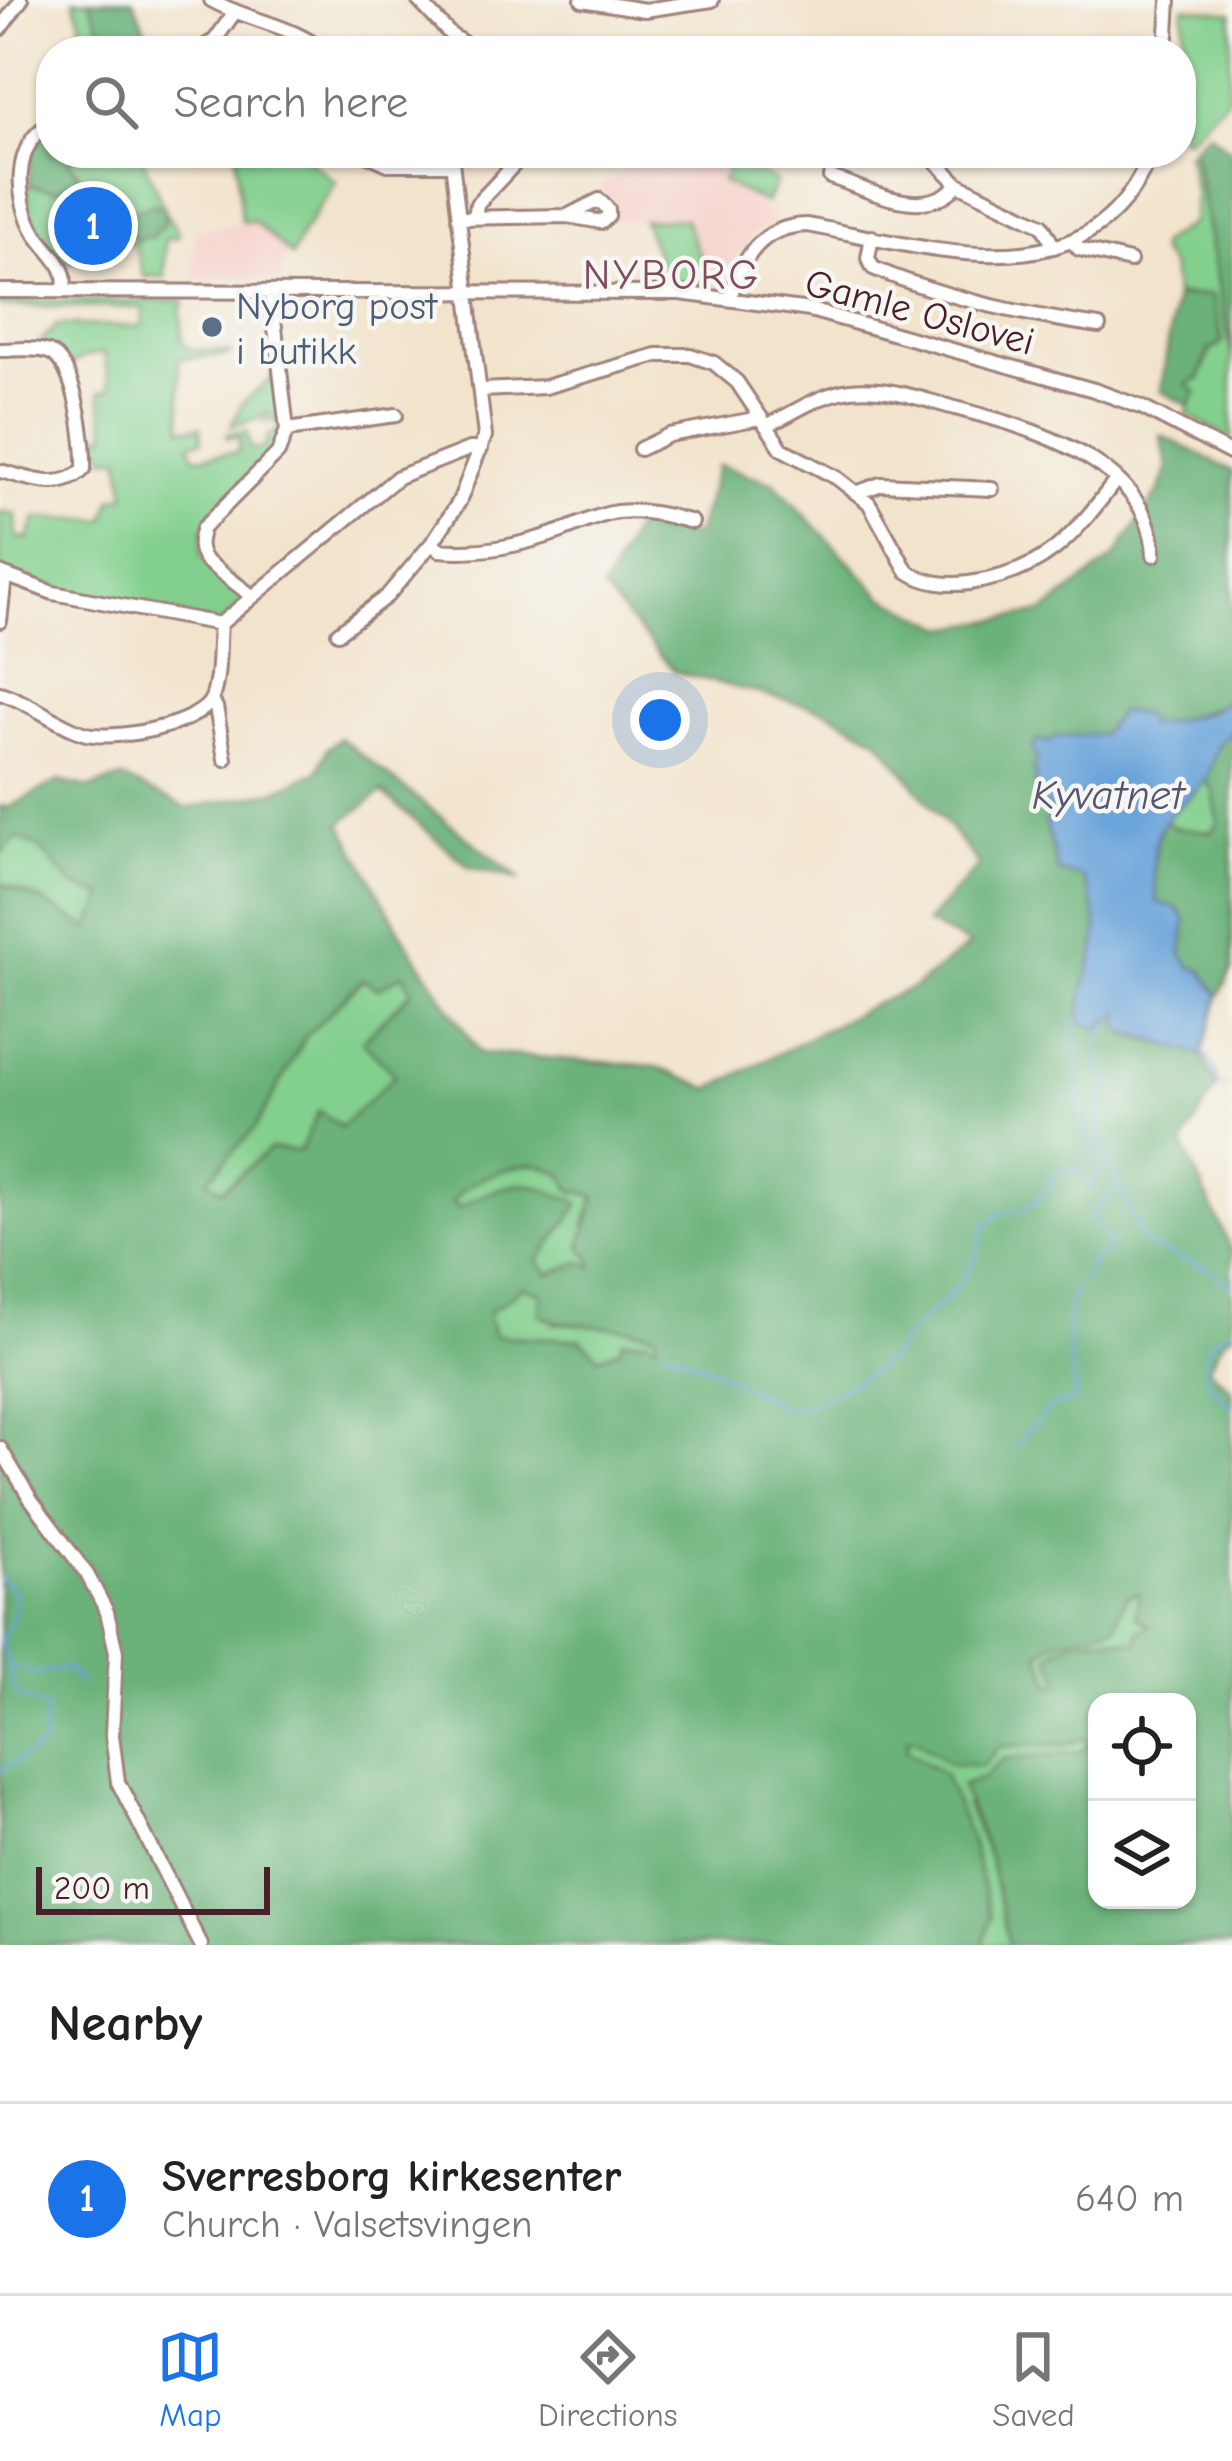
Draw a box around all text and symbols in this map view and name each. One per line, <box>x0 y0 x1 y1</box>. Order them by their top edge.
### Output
search box <box>36 36 1196 168</box>
icon: search <box>78 69 144 135</box>
text: Search here <box>174 76 408 128</box>
pin: 1 <box>54 181 132 271</box>
district label: NYBORG <box>583 251 761 300</box>
street label: Gamle Oslovei <box>800 260 1039 365</box>
place label: Nyborg post i butikk <box>236 284 439 374</box>
marker: Nyborg post i butikk <box>199 314 225 340</box>
your location <box>630 690 690 750</box>
water label: Kyvatnet <box>1032 771 1187 820</box>
map controls <box>1088 1693 1196 1909</box>
button: locate <box>1088 1693 1196 1801</box>
button: layers <box>1088 1801 1196 1909</box>
scale bar <box>36 1861 270 1914</box>
text: 200 m <box>54 1869 150 1907</box>
text: Nearby <box>48 1994 202 2053</box>
text: Sverresborg kirkesenter <box>162 2150 621 2202</box>
text: 1 <box>79 2176 95 2221</box>
text: 640 m <box>1075 2176 1184 2221</box>
text: Church · Valsetsvingen <box>162 2202 533 2247</box>
tab: Map <box>157 2324 223 2434</box>
tab: Directions <box>538 2324 678 2434</box>
tab: Saved <box>992 2324 1075 2434</box>

